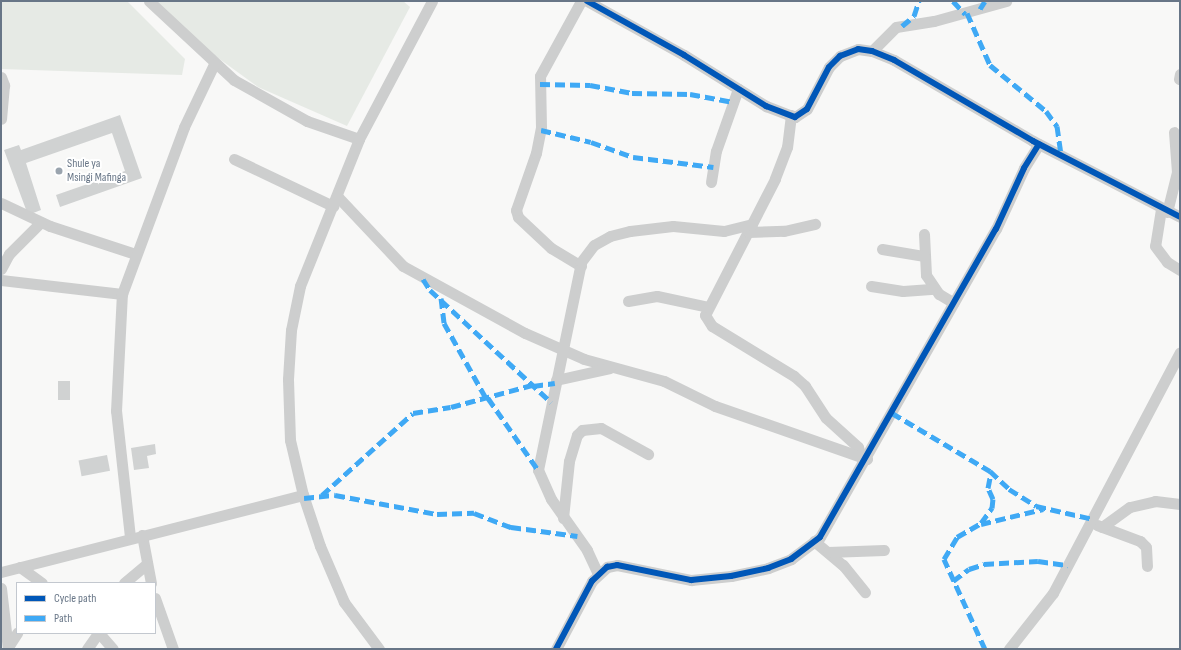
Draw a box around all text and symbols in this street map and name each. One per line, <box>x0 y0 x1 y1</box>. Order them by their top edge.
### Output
place label: Shule ya Msingi Mafinga <box>67 157 126 185</box>
marker: Shule ya Msingi Mafinga <box>54 166 64 176</box>
legend <box>16 582 156 634</box>
text: Cycle path <box>54 591 96 606</box>
text: Path <box>54 611 72 626</box>

